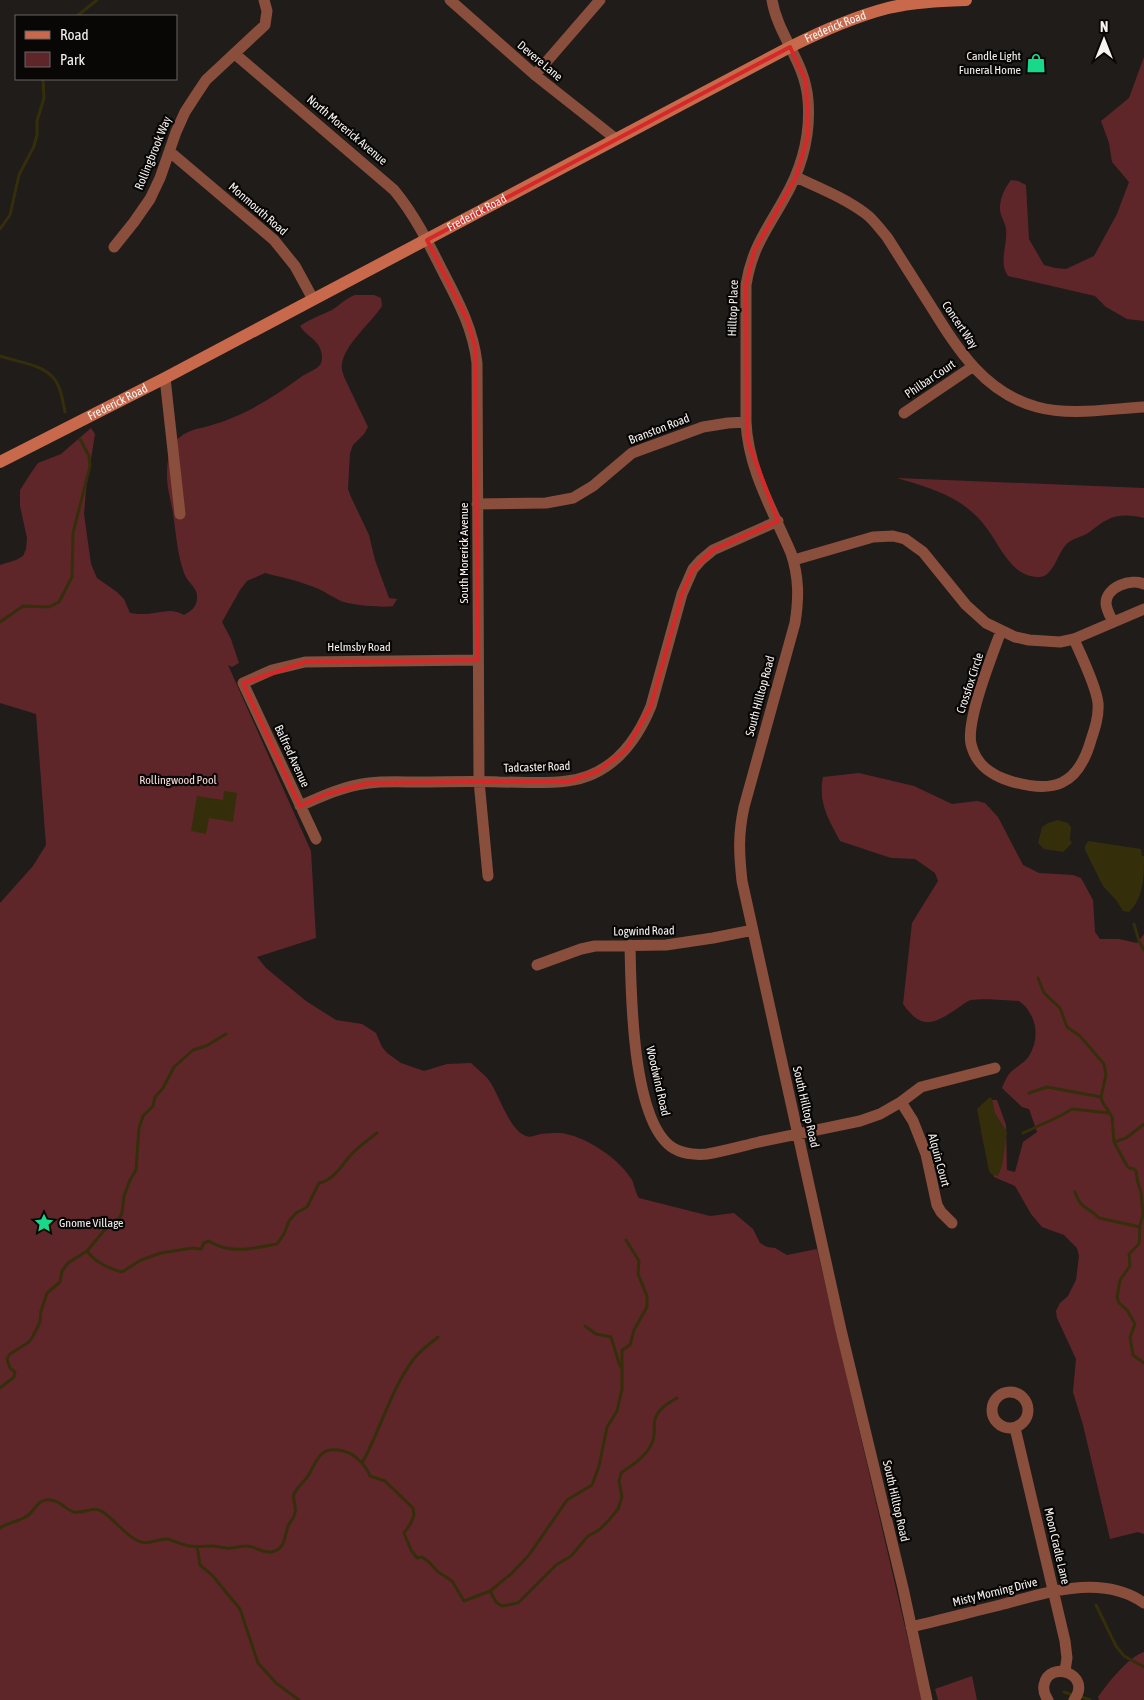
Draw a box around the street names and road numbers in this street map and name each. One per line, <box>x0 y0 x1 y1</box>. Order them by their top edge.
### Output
street label: Frederick Road <box>802 8 868 46</box>
street label: Devere Lane <box>515 38 565 84</box>
street label: North Morerick Avenue <box>304 92 390 168</box>
street label: Rollingbrook Way <box>132 114 174 192</box>
street label: Monmouth Road <box>226 180 290 238</box>
street label: Frederick Road <box>445 191 509 234</box>
street label: Hilltop Place <box>725 279 741 337</box>
street label: Concert Way <box>939 299 981 351</box>
street label: Philbar Court <box>902 357 958 401</box>
street label: Frederick Road <box>85 381 150 423</box>
street label: Branston Road <box>627 411 691 447</box>
street label: South Morerick Avenue <box>457 503 471 603</box>
street label: Helmsby Road <box>327 640 391 654</box>
street label: Crossfox Circle <box>954 651 986 715</box>
street label: South Hilltop Road <box>743 654 777 738</box>
street label: Balfred Avenue <box>271 723 313 789</box>
street label: Tadcaster Road <box>503 759 571 775</box>
street label: Logwind Road <box>613 923 675 939</box>
street label: Woodwind Road <box>643 1045 673 1117</box>
street label: South Hilltop Road <box>790 1065 822 1149</box>
street label: Alquin Court <box>925 1132 953 1189</box>
street label: South Hilltop Road <box>880 1459 912 1543</box>
street label: Moon Cradle Lane <box>1041 1506 1073 1586</box>
street label: Misty Morning Drive <box>951 1575 1039 1609</box>

